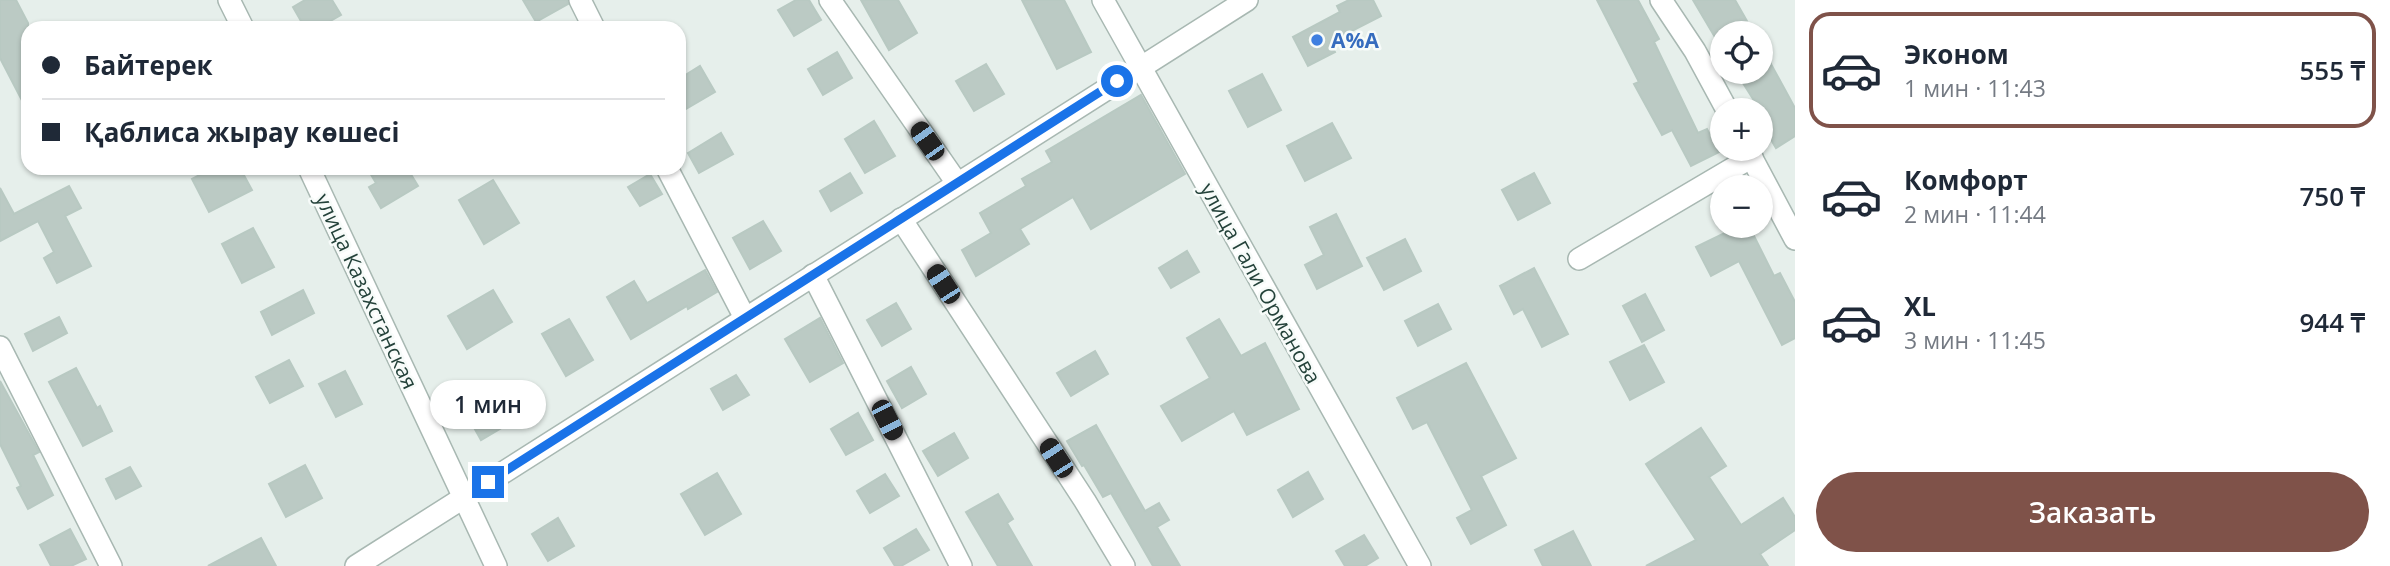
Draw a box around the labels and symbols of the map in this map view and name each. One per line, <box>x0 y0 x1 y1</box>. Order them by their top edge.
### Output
place label: A%A <box>1331 26 1379 54</box>
marker: A%A <box>1309 32 1325 48</box>
route start <box>1101 65 1133 97</box>
car <box>907 118 948 164</box>
street label: улица Гали Орманова <box>1194 178 1328 388</box>
street label: улица Казахстанская <box>309 189 425 393</box>
car <box>923 261 964 307</box>
callout: 1 мин <box>430 380 546 430</box>
car <box>869 397 906 443</box>
car <box>1036 435 1077 481</box>
route end <box>472 466 504 498</box>

